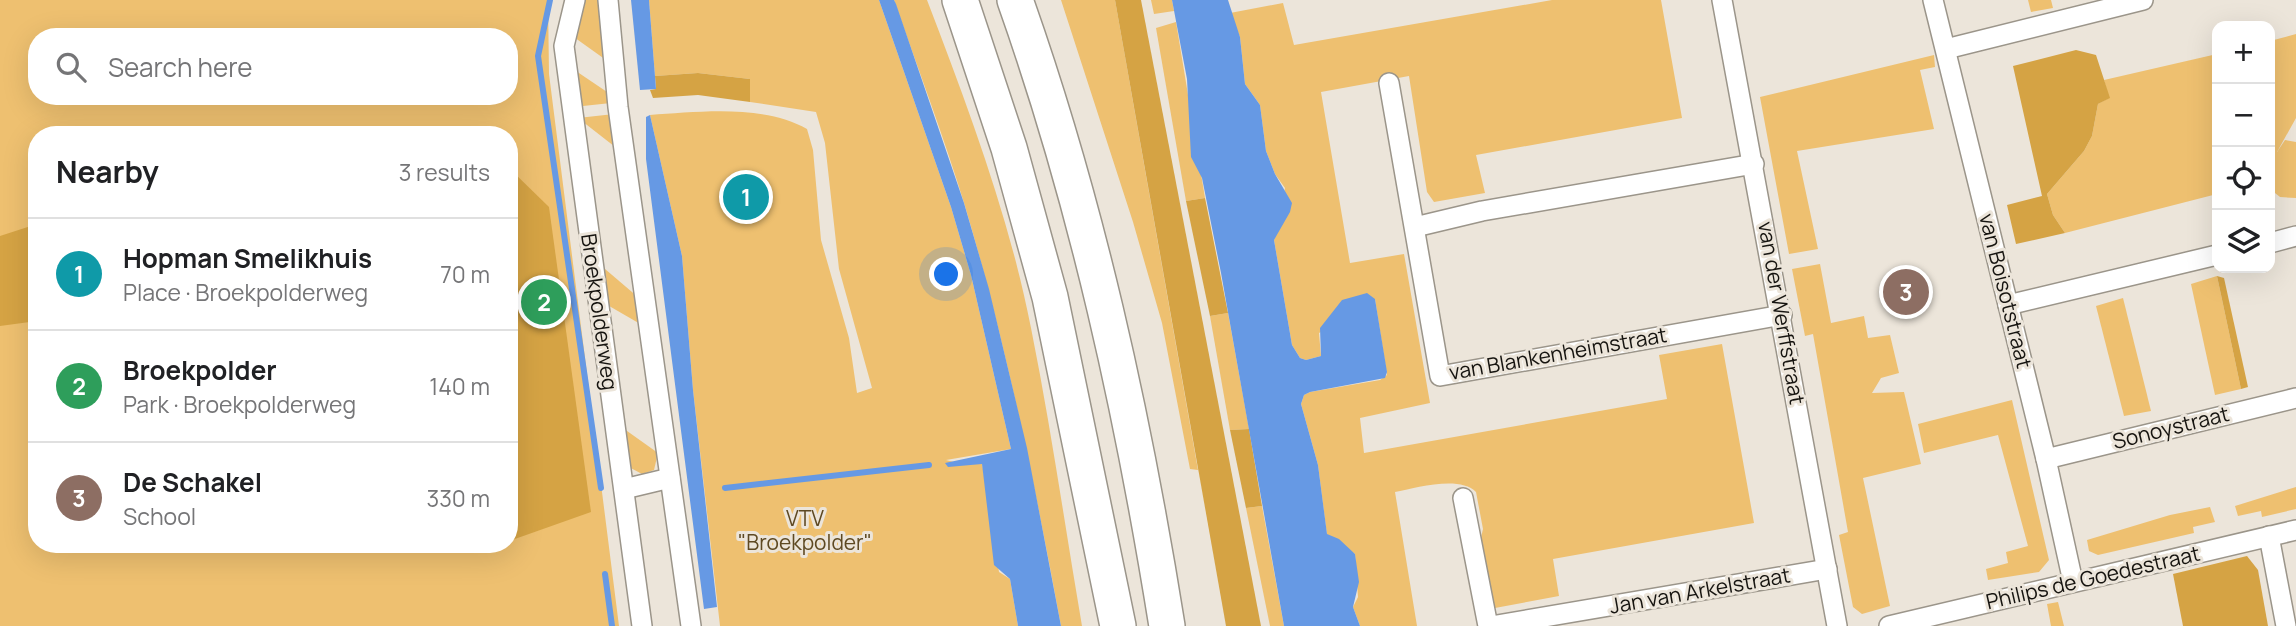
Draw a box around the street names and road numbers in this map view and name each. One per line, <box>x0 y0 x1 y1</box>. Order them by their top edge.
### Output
street label: van Boisotstraat <box>1973 210 2039 371</box>
street label: van der Werffstraat <box>1752 219 1812 407</box>
street label: Broekpolderweg <box>575 232 625 392</box>
street label: van Blankenheimstraat <box>1447 320 1669 386</box>
street label: Sonoystraat <box>2110 399 2232 455</box>
street label: Philips de Goedestraat <box>1983 539 2203 615</box>
street label: Jan van Arkelstraat <box>1607 560 1792 620</box>

